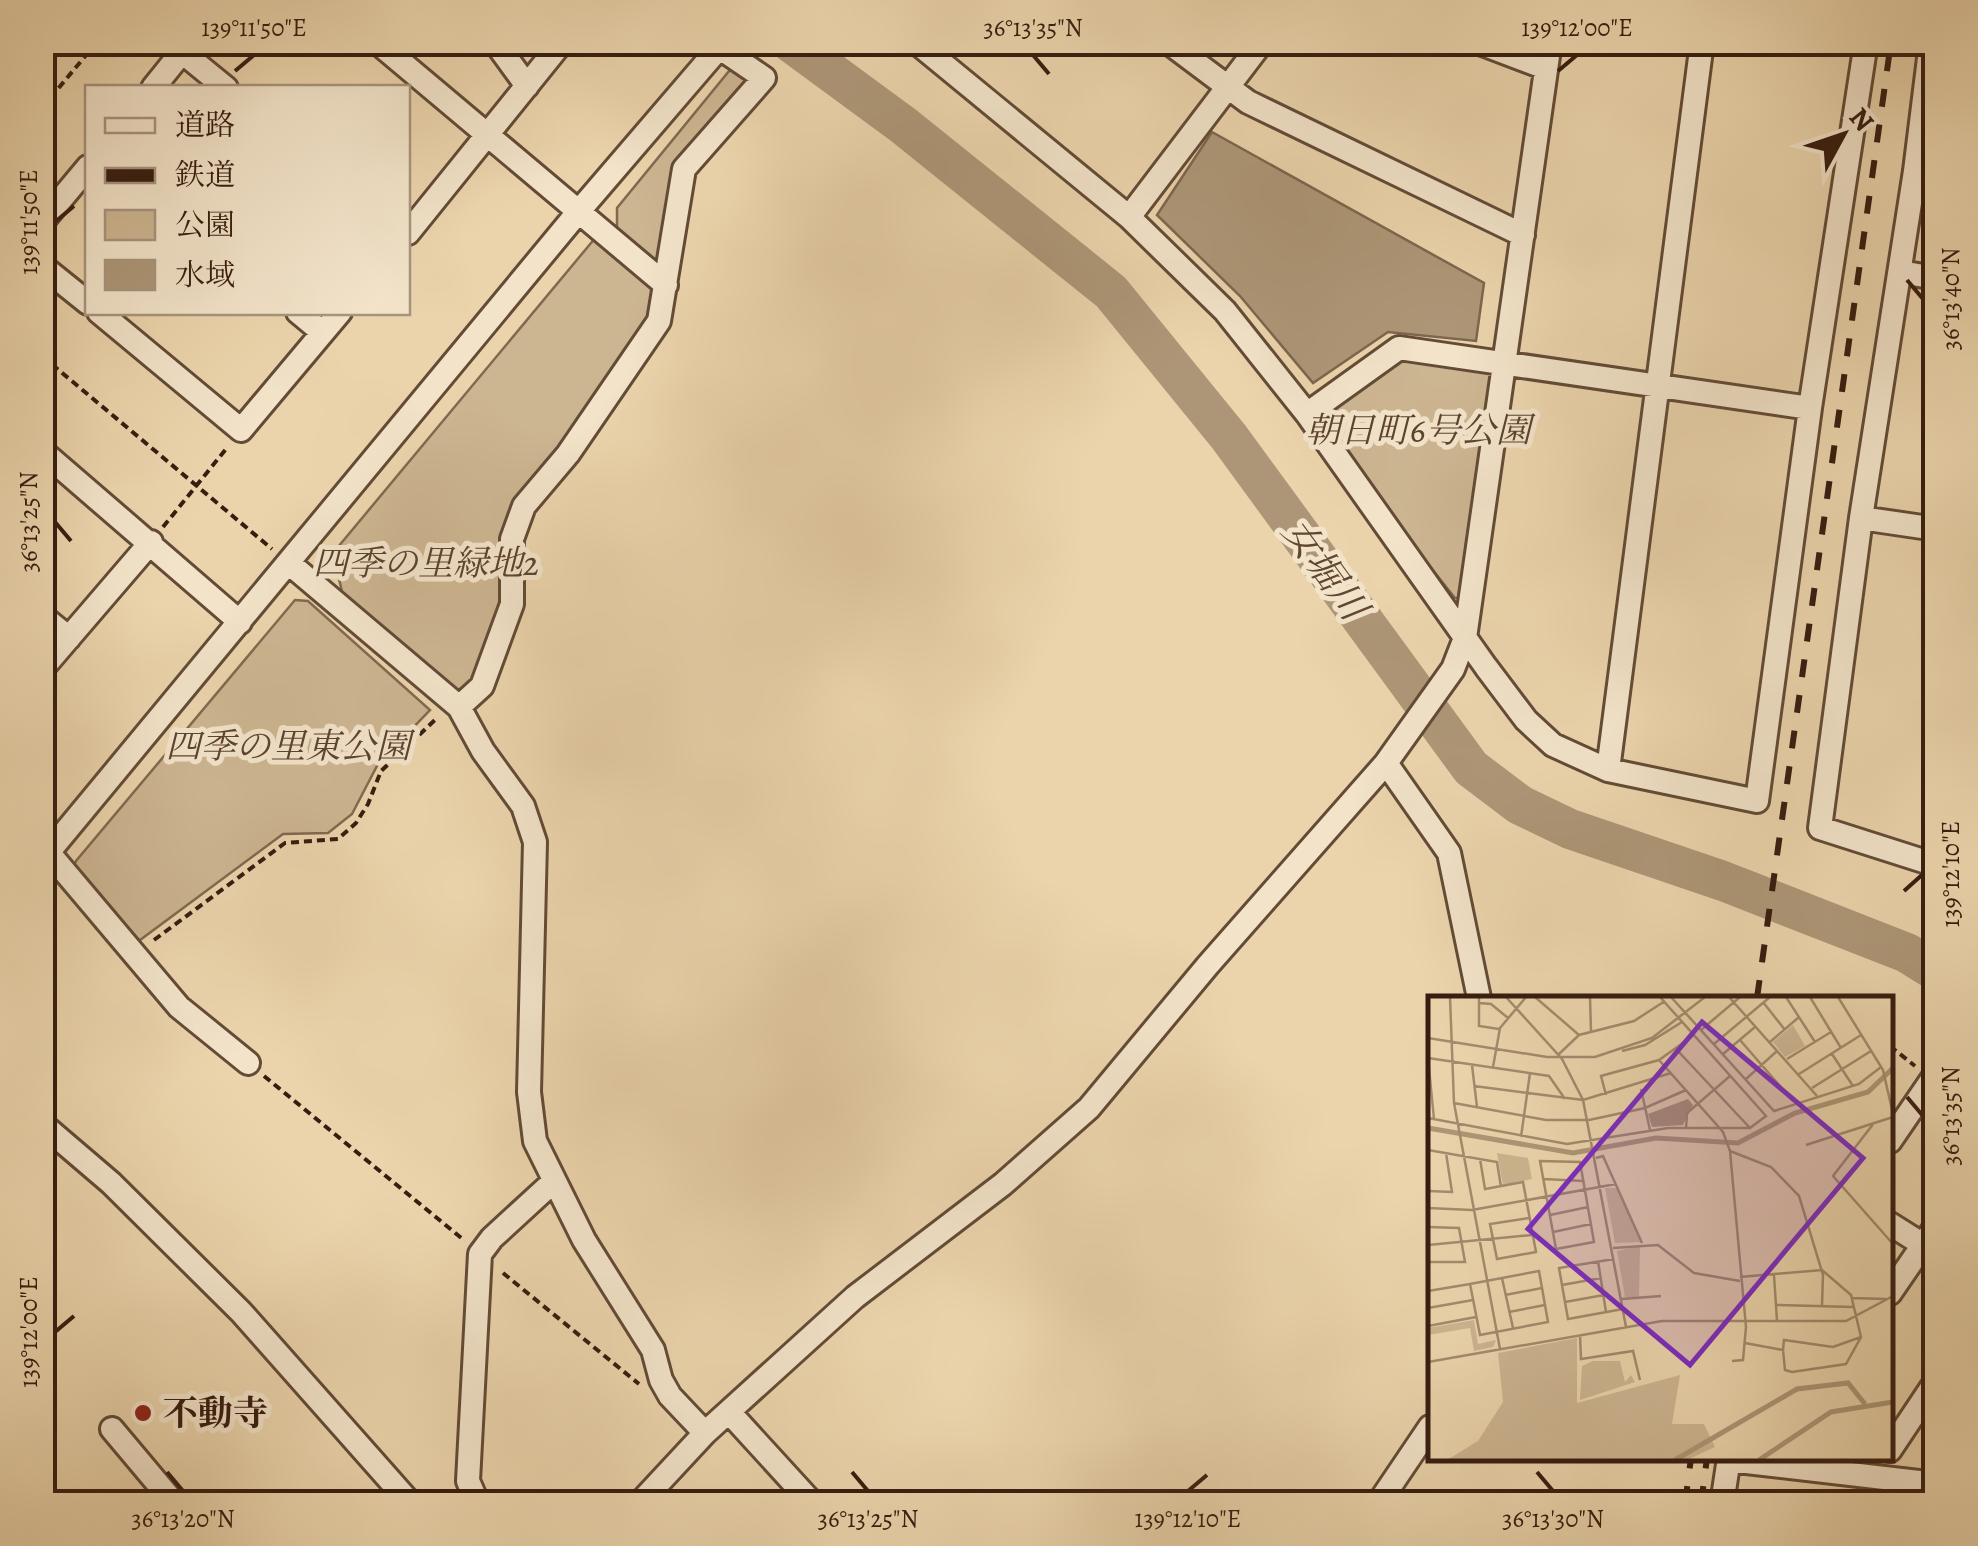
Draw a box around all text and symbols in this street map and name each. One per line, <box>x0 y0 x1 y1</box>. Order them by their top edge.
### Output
text: 139°11'50"E <box>201 11 307 45</box>
text: 36°13'35"N <box>983 11 1083 45</box>
text: 139°12'00"E <box>1521 11 1633 45</box>
legend <box>85 85 410 315</box>
north arrow <box>1793 85 1893 185</box>
text: N <box>1840 100 1882 140</box>
text: 道路 <box>175 105 235 145</box>
text: 鉄道 <box>175 155 235 195</box>
text: 139°11'50"E <box>12 169 46 275</box>
text: 公園 <box>175 205 235 245</box>
text: 36°13'40"N <box>1934 248 1968 350</box>
text: 水域 <box>175 255 235 295</box>
park label: 朝日町6号公園 <box>1305 406 1536 454</box>
text: 36°13'25"N <box>12 472 46 572</box>
water label: 女堀川 <box>1270 508 1382 634</box>
park label: 四季の里緑地2 <box>313 539 539 587</box>
park label: 四季の里東公園 <box>165 722 415 770</box>
text: 139°12'10"E <box>1934 821 1968 927</box>
inset map <box>1428 996 1893 1461</box>
text: 36°13'35"N <box>1934 1066 1968 1166</box>
text: 139°12'00"E <box>12 1276 46 1388</box>
place label: 不動寺 <box>163 1389 268 1437</box>
marker: 不動寺 <box>132 1402 154 1424</box>
text: 36°13'20"N <box>131 1502 235 1536</box>
text: 36°13'25"N <box>818 1502 918 1536</box>
text: 139°12'10"E <box>1135 1502 1241 1536</box>
text: 36°13'30"N <box>1502 1502 1604 1536</box>

